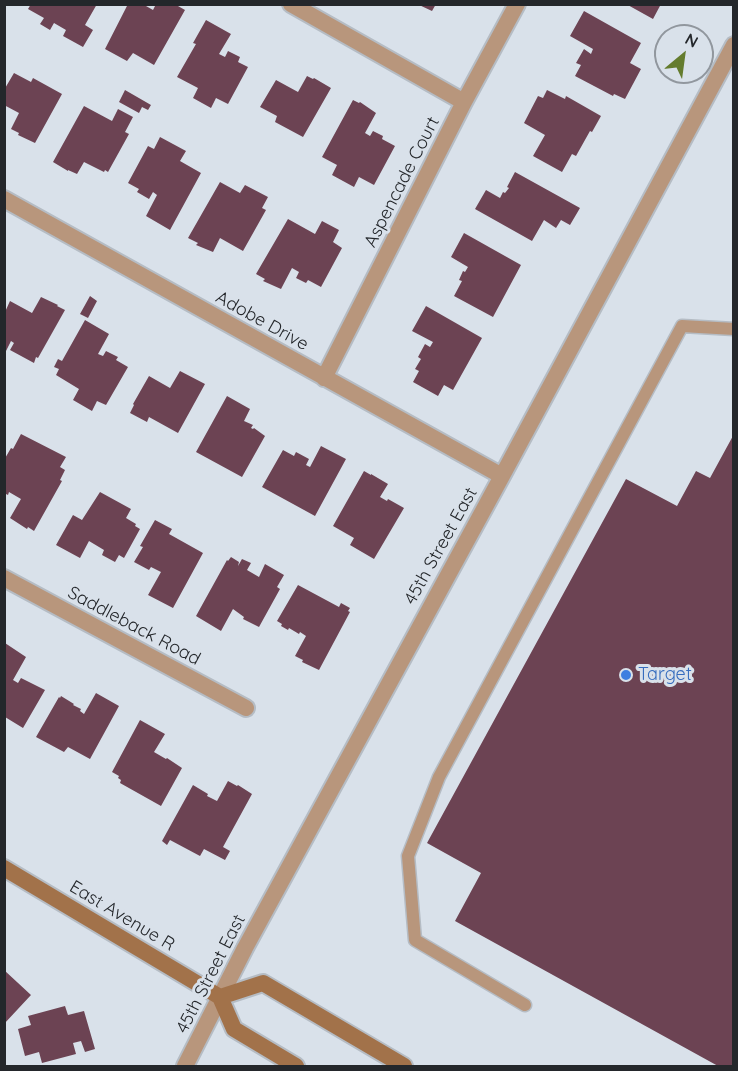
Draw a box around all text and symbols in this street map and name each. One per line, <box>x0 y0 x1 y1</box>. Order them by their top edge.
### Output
north arrow <box>654 24 714 84</box>
text: N <box>682 28 702 52</box>
street label: Aspencade Court <box>360 113 444 251</box>
street label: Adobe Drive <box>212 287 312 355</box>
street label: 45th Street East <box>400 484 482 608</box>
street label: Saddleback Road <box>64 582 204 670</box>
place label: Target <box>638 664 692 686</box>
marker: Target <box>619 668 633 682</box>
street label: East Avenue R <box>65 876 179 956</box>
street label: 45th Street East <box>172 911 250 1037</box>

